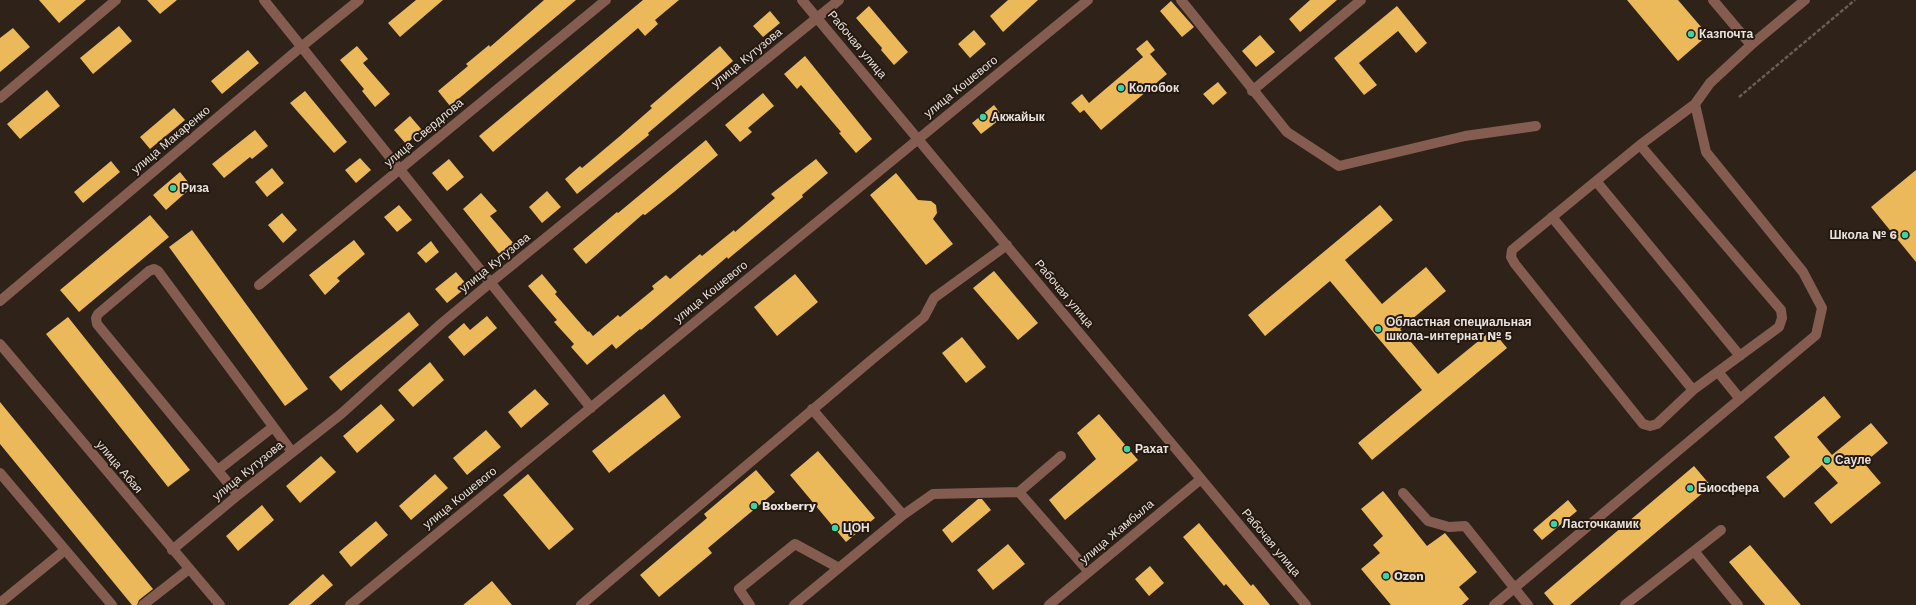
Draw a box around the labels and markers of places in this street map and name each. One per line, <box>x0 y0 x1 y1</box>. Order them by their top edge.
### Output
place label: Казпочта <box>1699 27 1753 41</box>
marker: Казпочта <box>1686 29 1696 39</box>
place label: Колобок <box>1129 81 1179 95</box>
marker: Колобок <box>1116 83 1126 93</box>
place label: Акжайык <box>991 110 1045 124</box>
marker: Акжайык <box>978 112 988 122</box>
place label: Риза <box>181 181 209 195</box>
marker: Риза <box>168 183 178 193</box>
place label: Школа № 6 <box>1830 228 1897 242</box>
marker: Школа № 6 <box>1900 230 1910 240</box>
place label: Областная специальная школа-интернат № 5 <box>1386 315 1532 343</box>
marker: Областная специальная школа-интернат № 5 <box>1373 324 1383 334</box>
place label: Рахат <box>1135 442 1169 456</box>
marker: Рахат <box>1122 444 1132 454</box>
place label: Сауле <box>1835 453 1871 467</box>
marker: Сауле <box>1822 455 1832 465</box>
place label: Биосфера <box>1698 481 1759 495</box>
marker: Биосфера <box>1685 483 1695 493</box>
place label: Boxberry <box>762 499 816 513</box>
marker: Boxberry <box>749 501 759 511</box>
place label: Ласточкамик <box>1562 517 1639 531</box>
marker: Ласточкамик <box>1549 519 1559 529</box>
place label: ЦОН <box>843 521 870 535</box>
marker: ЦОН <box>830 523 840 533</box>
place label: Ozon <box>1394 569 1424 583</box>
marker: Ozon <box>1381 571 1391 581</box>

